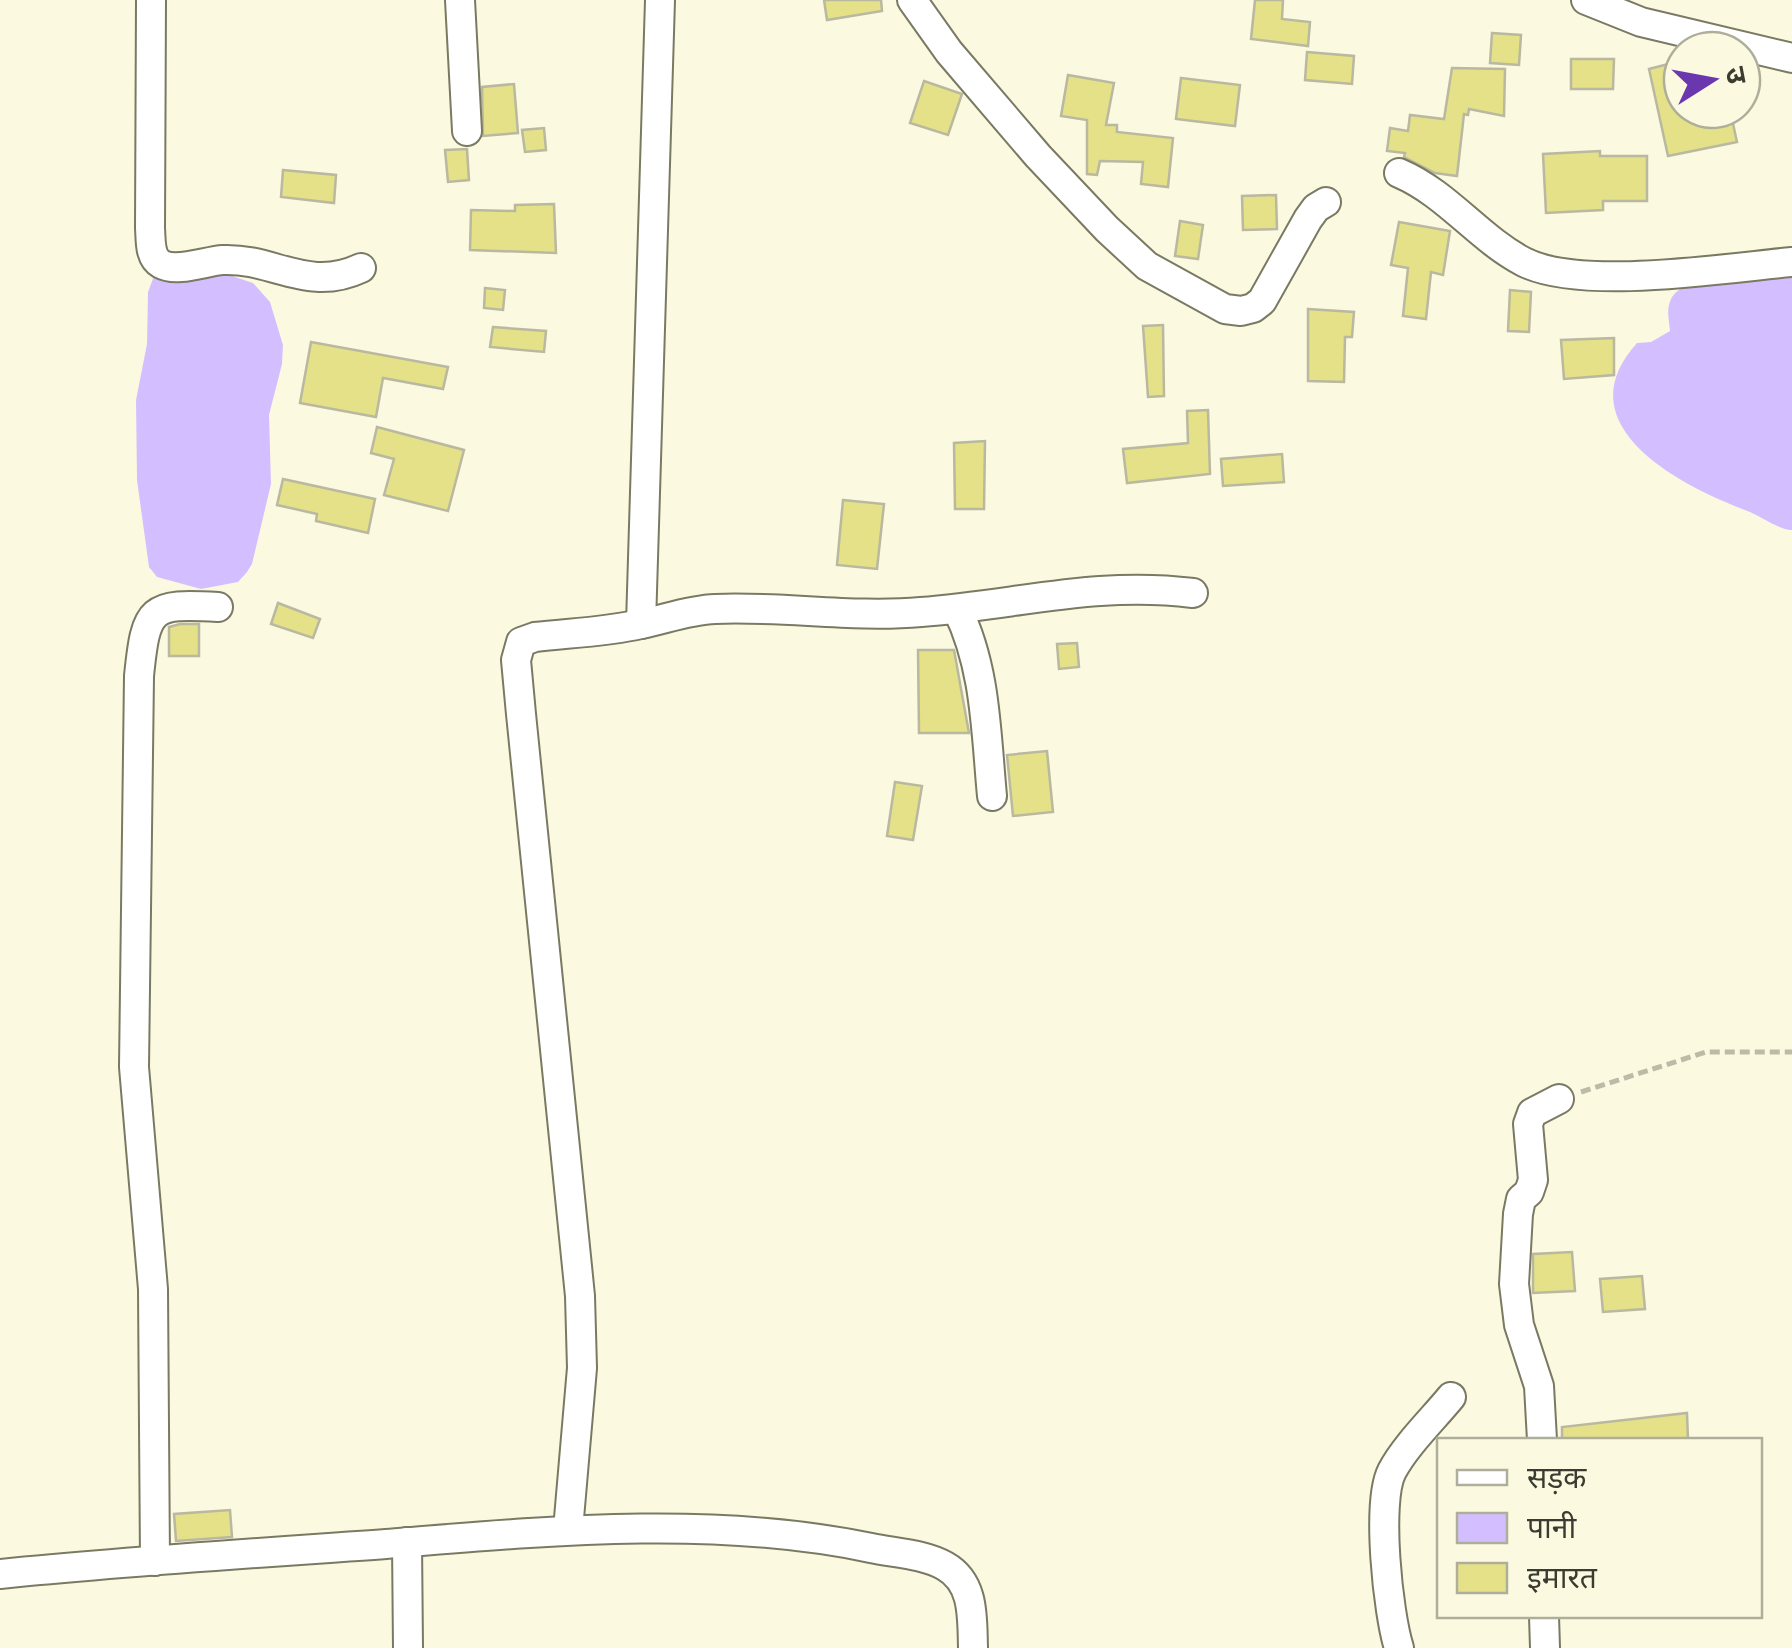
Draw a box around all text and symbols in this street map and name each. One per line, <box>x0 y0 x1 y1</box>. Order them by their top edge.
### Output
north arrow <box>1662 30 1762 130</box>
text: उ <box>1720 64 1754 87</box>
legend <box>1437 1438 1762 1618</box>
text: सड़क <box>1527 1460 1587 1495</box>
text: पानी <box>1527 1510 1577 1544</box>
text: इमारत <box>1527 1560 1598 1594</box>

